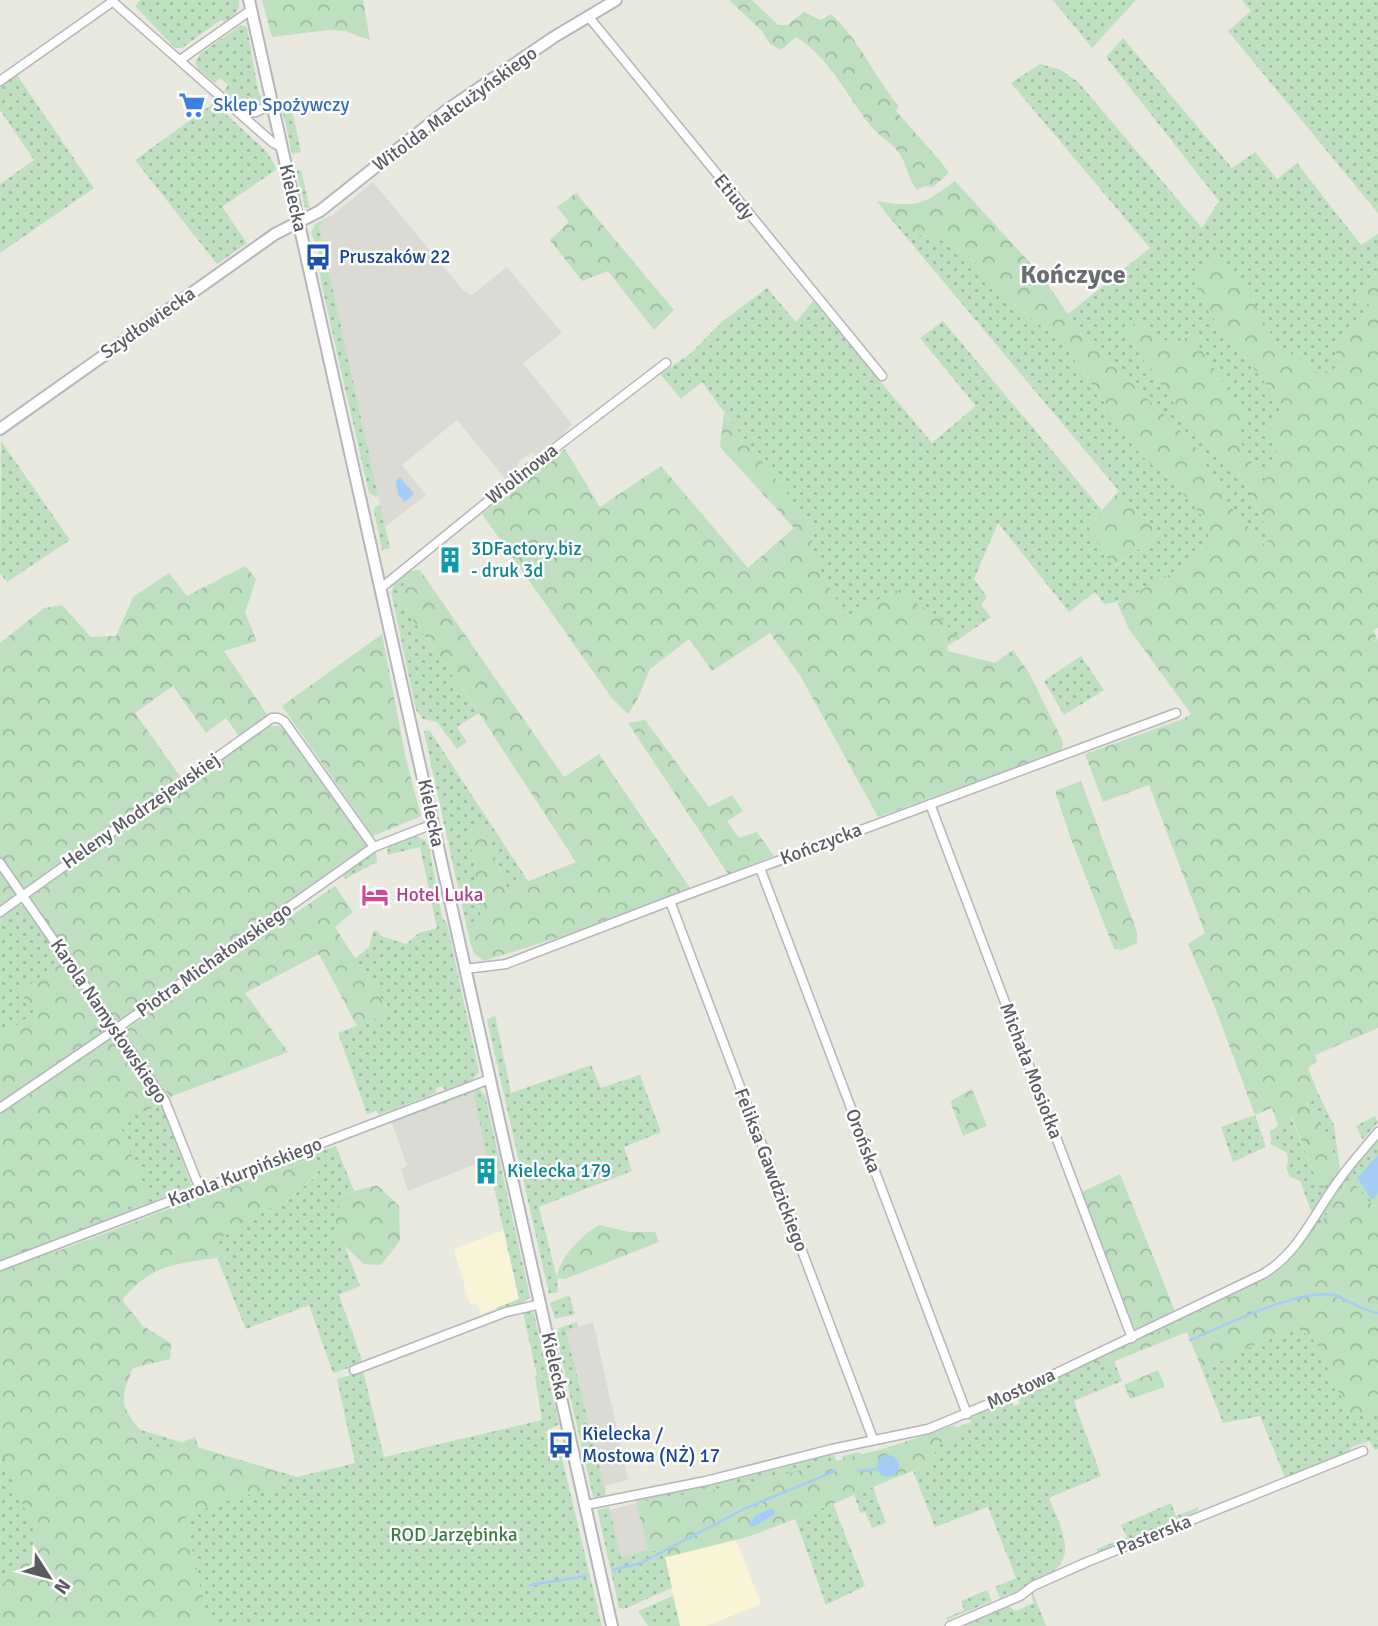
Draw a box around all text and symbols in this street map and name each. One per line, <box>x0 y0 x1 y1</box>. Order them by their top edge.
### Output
street label: Witolda Małcużyńskiego <box>368 41 542 177</box>
supermarket icon: Sklep Spożywczy <box>177 90 207 120</box>
place label: Sklep Spożywczy <box>213 93 349 117</box>
street label: Kielecka <box>274 162 312 234</box>
street label: Etiudy <box>708 169 760 225</box>
bus stop icon: Pruszaków 22 <box>303 242 333 272</box>
place label: Pruszaków 22 <box>339 245 451 269</box>
district label: Kończyce <box>1020 259 1126 291</box>
street label: Szydłowiecka <box>96 281 200 365</box>
street label: Wiolinowa <box>481 438 563 510</box>
place label: 3DFactory.biz - druk 3d <box>471 537 582 583</box>
building icon: 3DFactory.biz - druk 3d <box>435 545 465 575</box>
street label: Heleny Modrzejewskiej <box>58 748 224 874</box>
street label: Kielecka <box>412 777 450 849</box>
street label: Kończycka <box>777 817 865 871</box>
hotel icon: Hotel Luka <box>360 880 390 910</box>
place label: Hotel Luka <box>396 883 483 907</box>
street label: Piotra Michałowskiego <box>132 897 297 1023</box>
street label: Karola Namysłowskiego <box>45 934 173 1108</box>
street label: Michała Mosiołka <box>994 1000 1068 1142</box>
street label: Feliksa Gawdzickiego <box>729 1085 813 1255</box>
street label: Orońska <box>840 1105 886 1177</box>
street label: Karola Kurpińskiego <box>165 1132 326 1212</box>
building icon: Kielecka 179 <box>471 1156 501 1186</box>
place label: Kielecka 179 <box>507 1159 611 1183</box>
street label: Kielecka <box>536 1330 574 1402</box>
street label: Mostowa <box>983 1363 1059 1415</box>
place label: Kielecka / Mostowa (NŻ) 17 <box>582 1422 720 1468</box>
bus stop icon: Kielecka / Mostowa (NŻ) 17 <box>546 1430 576 1460</box>
street label: Pasterska <box>1113 1509 1195 1561</box>
park label: ROD Jarzębinka <box>390 1523 518 1547</box>
north arrow <box>14 1542 84 1612</box>
text: N <box>48 1574 76 1599</box>

